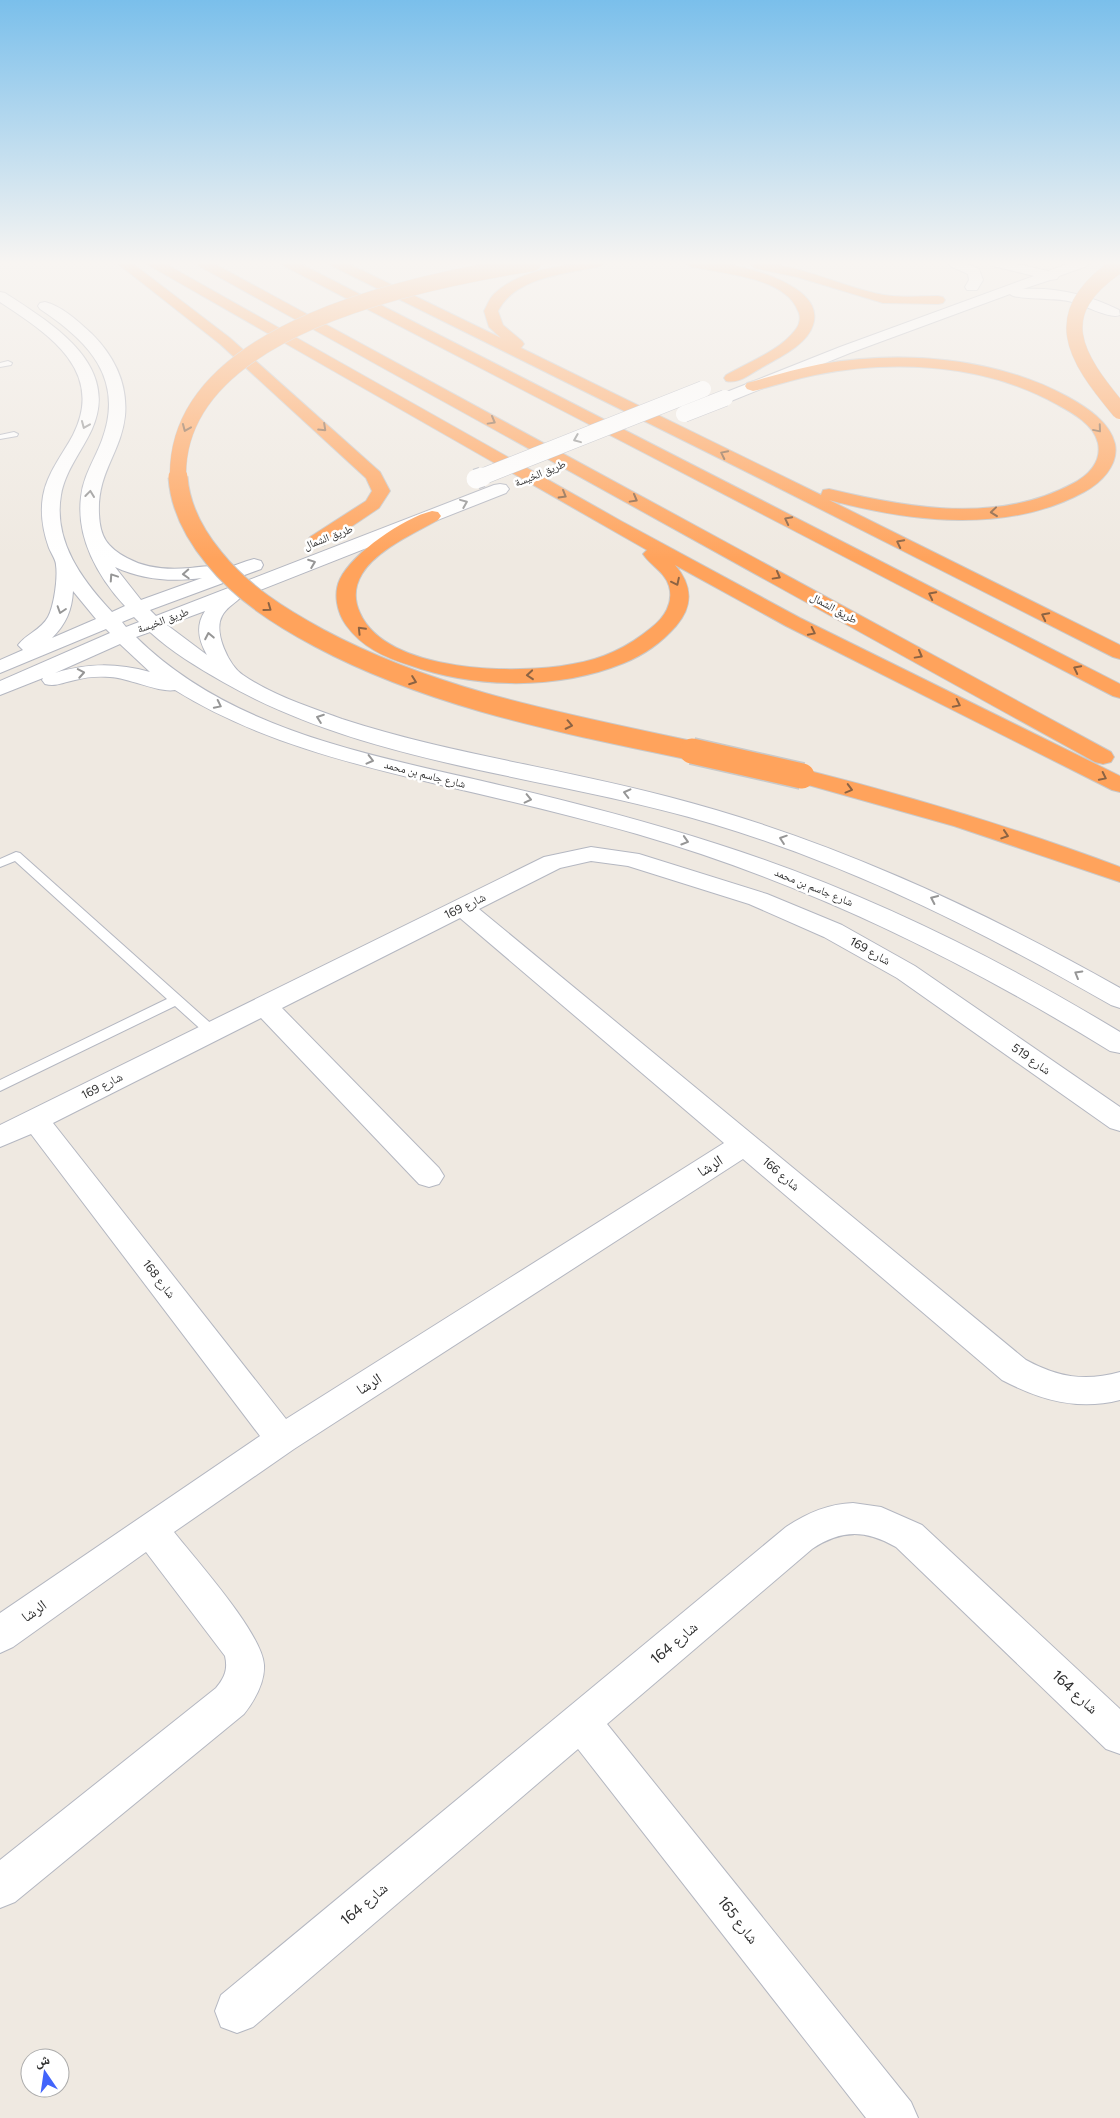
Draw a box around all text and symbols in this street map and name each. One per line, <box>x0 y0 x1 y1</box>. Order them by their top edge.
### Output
one-way arrow <box>487 414 496 424</box>
one-way arrow <box>81 420 92 429</box>
one-way arrow <box>317 422 326 431</box>
one-way arrow <box>182 423 192 432</box>
one-way arrow <box>1092 423 1101 432</box>
one-way arrow <box>573 433 582 443</box>
one-way arrow <box>720 450 729 460</box>
street label: طريق الخيسة <box>513 457 568 490</box>
one-way arrow <box>558 489 567 499</box>
one-way arrow <box>84 490 95 498</box>
one-way arrow <box>629 492 638 502</box>
one-way arrow <box>459 499 467 509</box>
one-way arrow <box>990 506 998 517</box>
one-way arrow <box>784 516 793 526</box>
street label: طريق الشمال <box>302 522 354 553</box>
one-way arrow <box>896 539 905 549</box>
one-way arrow <box>308 559 316 569</box>
one-way arrow <box>181 568 189 579</box>
one-way arrow <box>772 570 781 580</box>
one-way arrow <box>110 574 119 583</box>
one-way arrow <box>669 577 680 586</box>
street label: طريق الشمال <box>808 590 859 627</box>
one-way arrow <box>928 591 937 601</box>
one-way arrow <box>262 602 272 611</box>
street label: طريق الخيسة <box>136 605 191 636</box>
one-way arrow <box>57 606 67 614</box>
one-way arrow <box>1041 612 1050 622</box>
one-way arrow <box>807 626 816 636</box>
one-way arrow <box>358 627 367 636</box>
one-way arrow <box>204 632 215 641</box>
one-way arrow <box>914 649 923 659</box>
one-way arrow <box>1073 665 1082 675</box>
one-way arrow <box>76 668 85 678</box>
one-way arrow <box>525 670 533 681</box>
one-way arrow <box>408 675 417 685</box>
one-way arrow <box>952 698 961 708</box>
one-way arrow <box>212 699 221 709</box>
one-way arrow <box>316 714 325 724</box>
one-way arrow <box>564 720 573 730</box>
one-way arrow <box>366 755 374 765</box>
street label: شارع جاسم بن محمد <box>383 758 467 792</box>
one-way arrow <box>1098 770 1107 781</box>
one-way arrow <box>845 783 853 793</box>
one-way arrow <box>623 789 632 799</box>
one-way arrow <box>523 793 532 804</box>
one-way arrow <box>1000 829 1009 839</box>
one-way arrow <box>680 835 689 845</box>
one-way arrow <box>779 835 788 845</box>
street label: شارع جاسم بن محمد <box>772 866 855 910</box>
street label: شارع 169 <box>442 890 489 923</box>
one-way arrow <box>930 895 939 906</box>
street label: شارع 169 <box>847 934 893 969</box>
one-way arrow <box>1074 970 1083 980</box>
street label: شارع 519 <box>1008 1041 1053 1078</box>
street label: شارع 169 <box>79 1070 125 1103</box>
street label: الرشا <box>694 1151 726 1181</box>
street label: شارع 166 <box>759 1154 803 1194</box>
street label: شارع 168 <box>139 1257 178 1302</box>
street label: الرشا <box>353 1369 385 1399</box>
street label: الرشا <box>18 1596 50 1626</box>
street label: شارع 164 <box>647 1618 702 1669</box>
street label: شارع 164 <box>1048 1666 1102 1719</box>
street label: شارع 164 <box>337 1879 392 1930</box>
street label: شارع 165 <box>713 1893 762 1948</box>
north arrow <box>20 2048 70 2098</box>
text: ش <box>33 2051 51 2071</box>

